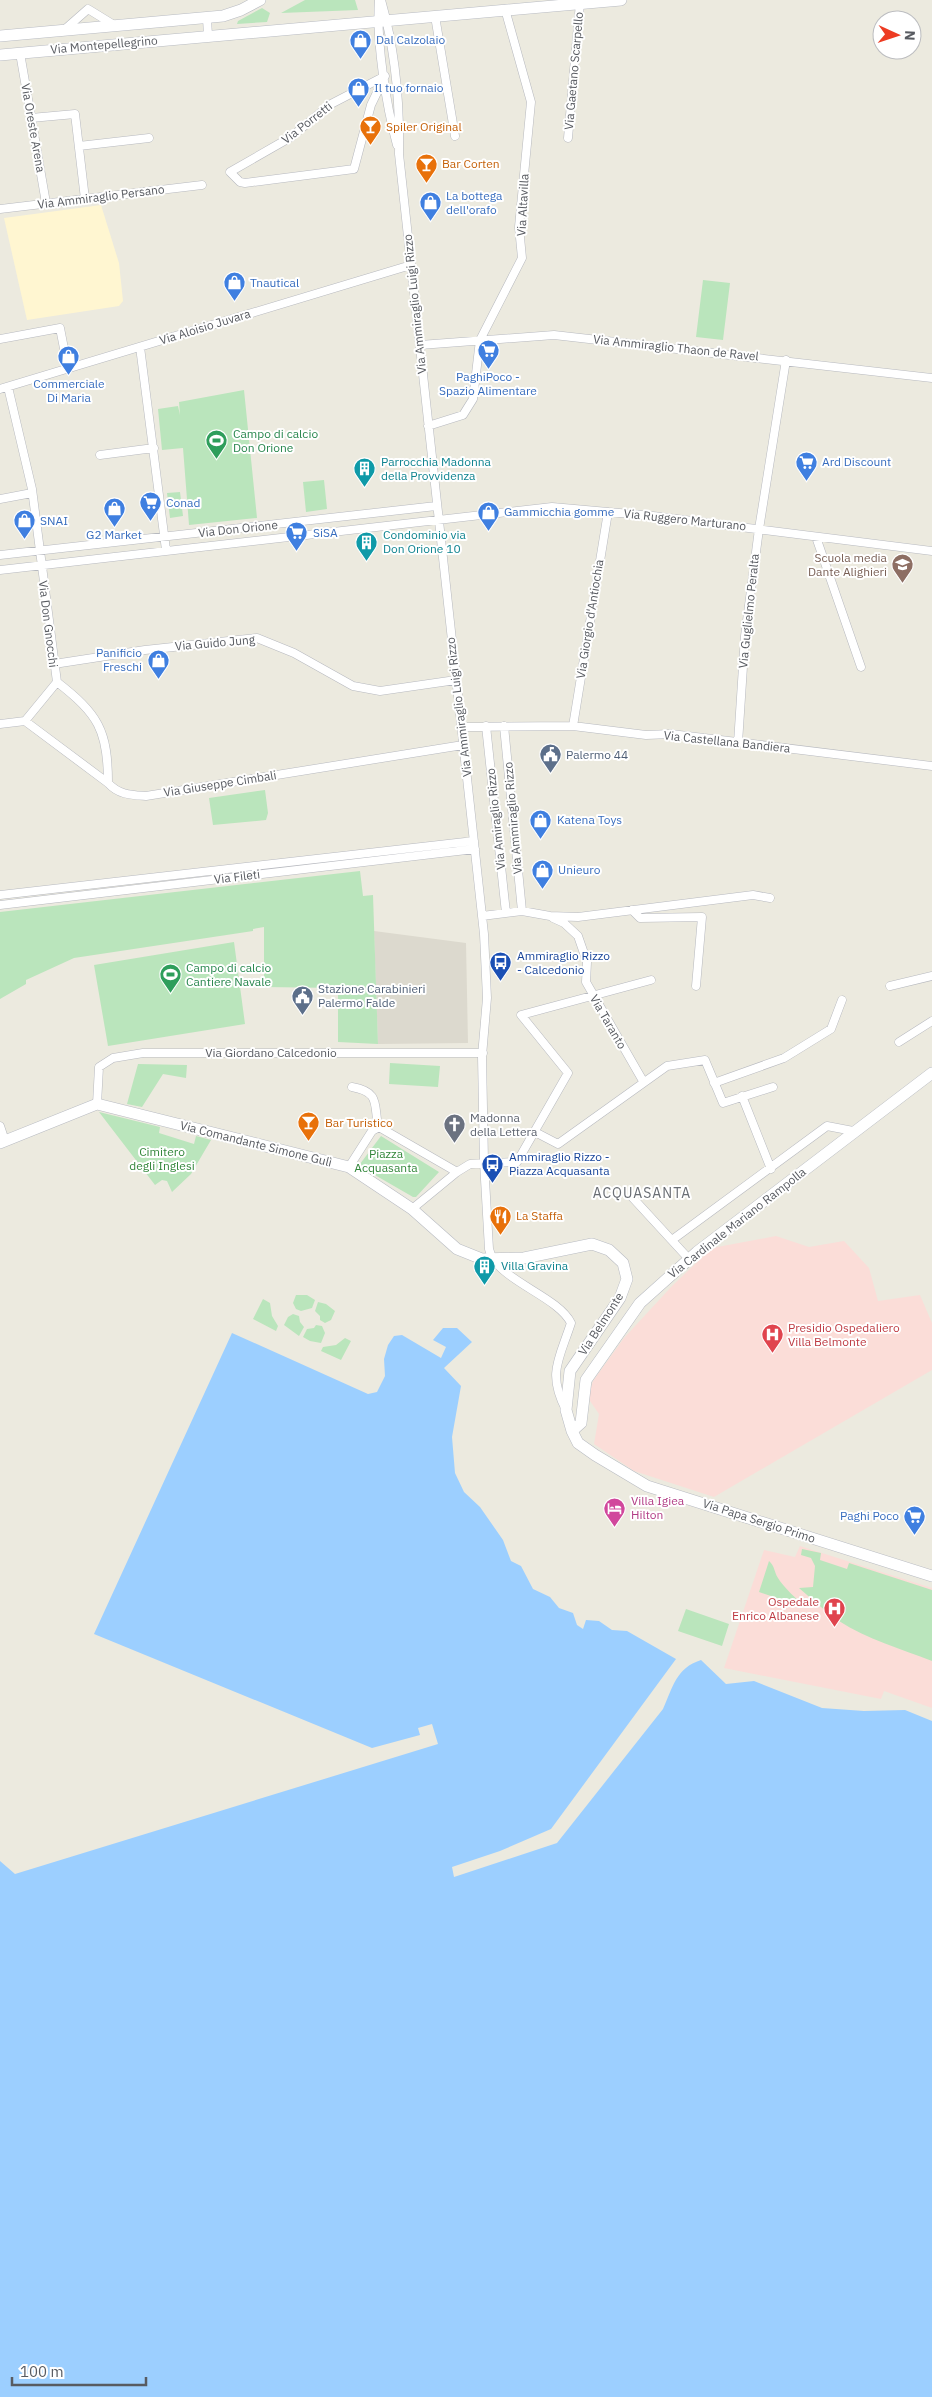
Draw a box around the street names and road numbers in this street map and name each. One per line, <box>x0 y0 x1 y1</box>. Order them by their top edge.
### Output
street label: Via Gaetano Scarpello <box>561 11 586 131</box>
street label: Via Montepellegrino <box>50 32 158 57</box>
street label: Via Oreste Arena <box>18 82 49 174</box>
street label: Via Porretti <box>278 98 335 147</box>
street label: Via Altavilla <box>513 173 532 237</box>
street label: Via Ammiraglio Persano <box>37 181 166 212</box>
street label: Via Ammiraglio Luigi Rizzo <box>400 233 429 375</box>
street label: Via Aloisio Juvara <box>157 305 253 348</box>
street label: Via Ammiraglio Thaon de Ravel <box>592 331 760 364</box>
street label: Via Ruggero Marturano <box>623 506 747 533</box>
street label: Via Don Orione <box>197 517 279 540</box>
street label: Via Guglielmo Peralta <box>735 552 762 669</box>
street label: Via Giorgio d'Antiochia <box>573 558 606 680</box>
street label: Via Don Gnocchi <box>36 580 61 668</box>
street label: Via Guido Jung <box>174 631 256 653</box>
street label: Via Ammiraglio Luigi Rizzo <box>442 636 475 778</box>
street label: Via Castellana Bandiera <box>663 727 792 756</box>
street label: Via Ammiraglio Rizzo <box>500 761 525 875</box>
street label: Via Giuseppe Cimbali <box>162 767 277 800</box>
street label: Via Amiraglio Rizzo <box>483 767 508 871</box>
street label: Via Fileti <box>213 866 261 887</box>
street label: Via Taranto <box>587 992 630 1052</box>
street label: Via Giordano Calcedonio <box>205 1045 337 1060</box>
street label: Via Comandante Simone Gulì <box>179 1117 334 1170</box>
street label: Via Cardinale Mariano Rampolla <box>665 1164 809 1281</box>
street label: Via Belmonte <box>575 1289 627 1358</box>
street label: Via Papa Sergio Primo <box>701 1495 818 1546</box>

